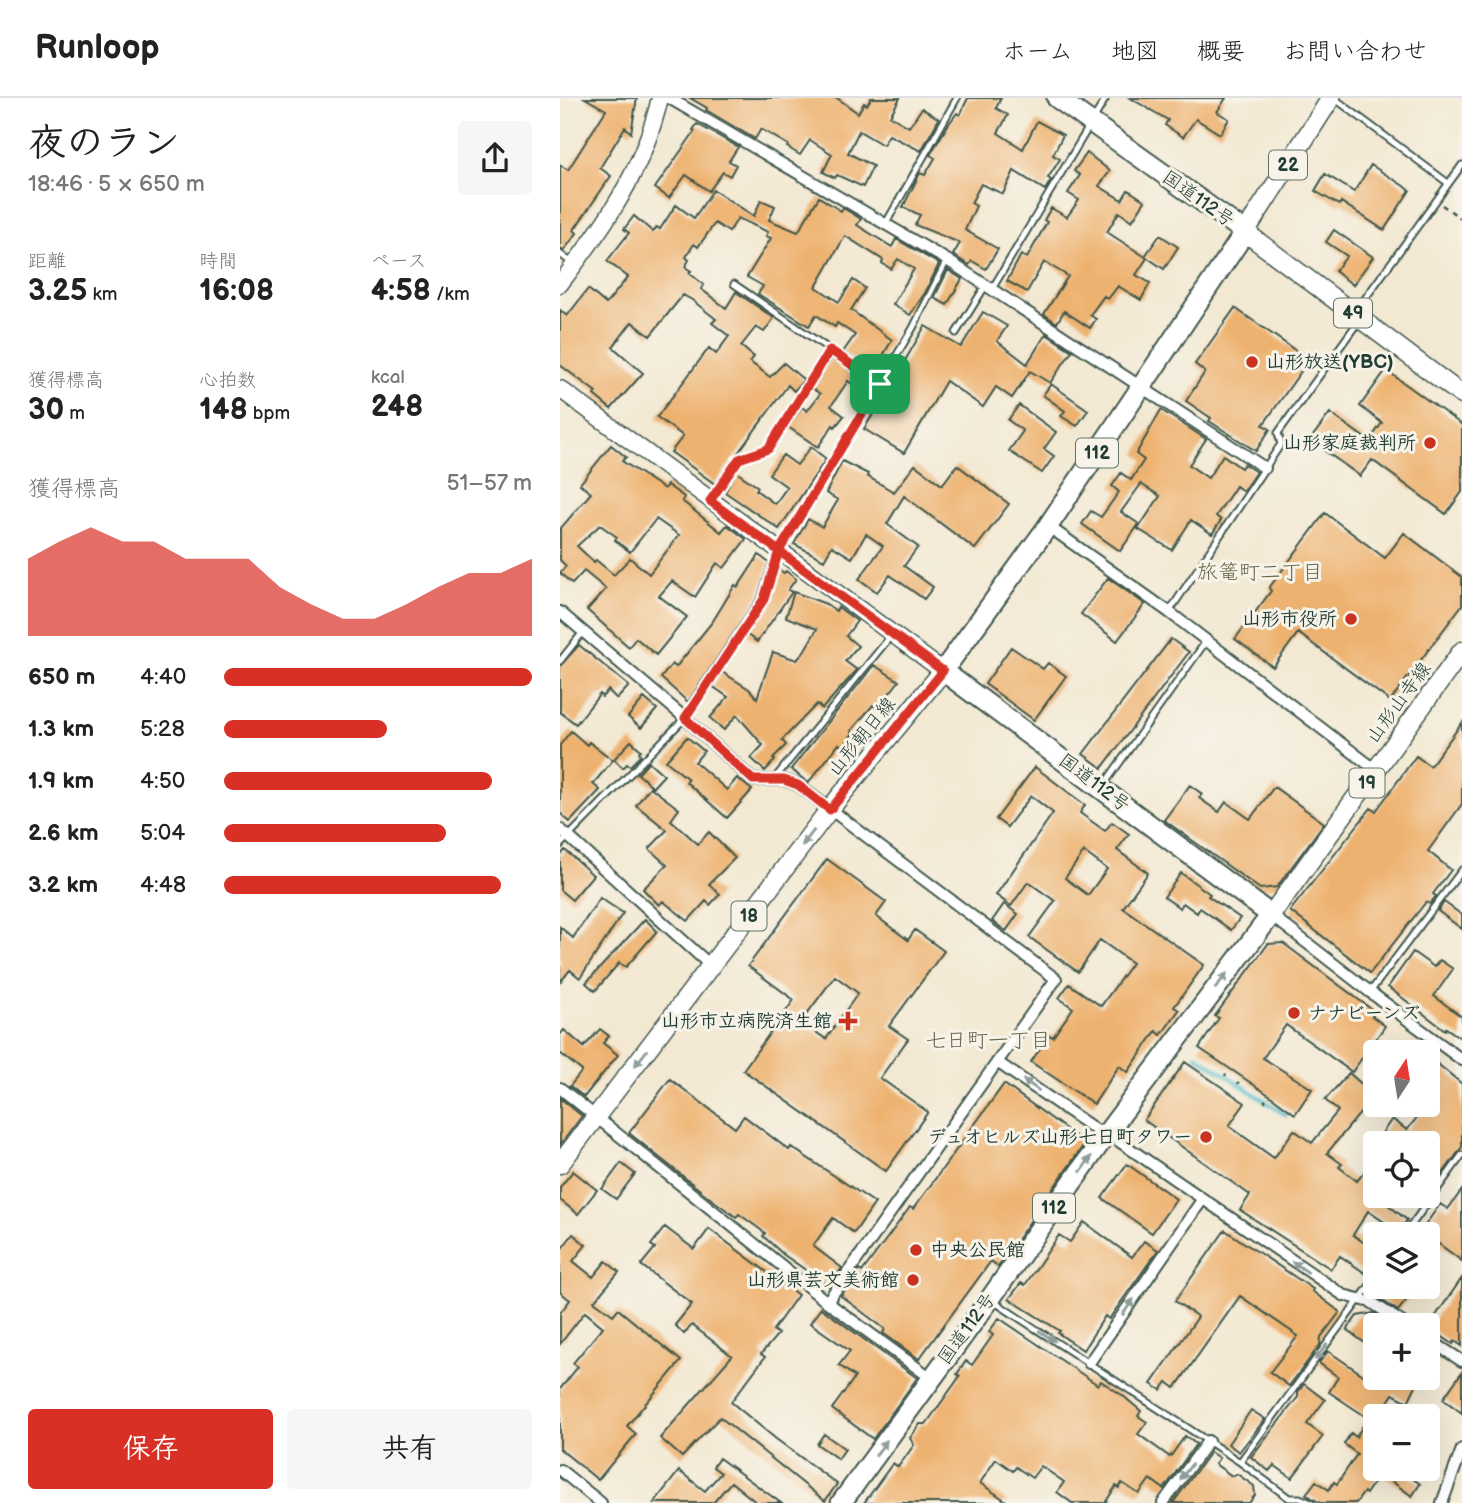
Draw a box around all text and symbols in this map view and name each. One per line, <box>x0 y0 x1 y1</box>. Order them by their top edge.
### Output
text: Runloop <box>35 28 159 68</box>
text: ホーム <box>1002 37 1073 66</box>
text: 地図 <box>1111 37 1159 66</box>
text: 概要 <box>1197 37 1245 66</box>
text: お問い合わせ <box>1283 37 1427 66</box>
text: 夜のラン <box>28 121 180 166</box>
button: share <box>458 121 532 195</box>
road number: 22 <box>1269 150 1307 180</box>
street label: 国道112号 <box>1157 166 1239 232</box>
text: 18:46 · 5 × 650 m <box>28 170 205 198</box>
text: 距離 <box>28 250 66 273</box>
text: 時間 <box>199 250 237 273</box>
text: ペース <box>371 250 427 273</box>
text: 3.25 <box>28 273 87 309</box>
text: 16:08 <box>199 273 274 309</box>
text: 4:58 <box>371 273 431 309</box>
text: km <box>87 283 118 306</box>
text: /km <box>431 283 470 306</box>
road number: 49 <box>1334 298 1372 328</box>
place label: 山形放送(YBC) <box>1266 351 1393 374</box>
pin <box>850 354 910 414</box>
marker: 山形放送(YBC) <box>1244 354 1260 370</box>
icon: arrive <box>861 365 899 403</box>
text: kcal <box>371 366 405 389</box>
text: 獲得標高 <box>28 369 104 392</box>
text: 心拍数 <box>199 369 256 392</box>
text: 248 <box>371 389 423 425</box>
text: 30 <box>28 392 64 428</box>
text: 148 <box>199 392 248 428</box>
text: m <box>64 402 85 425</box>
text: bpm <box>248 402 290 425</box>
place label: 山形家庭裁判所 <box>1283 432 1416 455</box>
marker: 山形家庭裁判所 <box>1422 435 1438 451</box>
road number: 112 <box>1076 438 1118 468</box>
text: 51–57 m <box>446 469 532 497</box>
text: 獲得標高 <box>28 475 120 503</box>
district label: 旅篭町二丁目 <box>1197 560 1323 585</box>
place label: 山形市役所 <box>1242 608 1337 631</box>
marker: 山形市役所 <box>1343 611 1359 627</box>
street label: 山形山寺線 <box>1362 658 1436 748</box>
text: 650 m <box>28 663 95 691</box>
text: 4:40 <box>140 663 186 691</box>
street label: 山形朝日線 <box>823 693 901 781</box>
text: 1.3 km <box>28 715 94 743</box>
text: 5:28 <box>140 715 185 743</box>
street label: 国道112号 <box>1054 749 1134 817</box>
text: 1.9 km <box>28 767 94 795</box>
text: 4:50 <box>140 767 185 795</box>
road number: 19 <box>1350 768 1384 798</box>
text: 2.6 km <box>28 819 99 847</box>
text: 5:04 <box>140 819 185 847</box>
one-way arrow <box>801 829 815 847</box>
text: 3.2 km <box>28 871 98 899</box>
text: 4:48 <box>140 871 186 899</box>
road number: 18 <box>732 902 766 930</box>
one-way arrow <box>1214 973 1229 991</box>
place label: ナナビーンズ <box>1308 1002 1420 1025</box>
marker: ナナビーンズ <box>1286 1005 1302 1021</box>
place label: 山形市立病院済生館 <box>661 1010 832 1033</box>
marker: 山形市立病院済生館 <box>838 1011 858 1031</box>
district label: 七日町一丁目 <box>925 1028 1051 1053</box>
north arrow <box>1363 1040 1440 1116</box>
map controls <box>1363 1040 1440 1481</box>
one-way arrow <box>634 1049 648 1067</box>
one-way arrow <box>1022 1078 1040 1092</box>
place label: デュオヒルズ山形七日町タワー <box>928 1126 1192 1149</box>
marker: デュオヒルズ山形七日町タワー <box>1198 1129 1214 1145</box>
button: locate <box>1363 1131 1440 1208</box>
one-way arrow <box>1078 1155 1092 1173</box>
road number: 112 <box>1033 1194 1075 1223</box>
button: layers <box>1363 1222 1440 1299</box>
place label: 中央公民館 <box>930 1239 1025 1262</box>
marker: 中央公民館 <box>908 1242 924 1258</box>
one-way arrow <box>1291 1261 1310 1274</box>
place label: 山形県芸文美術館 <box>747 1269 899 1292</box>
marker: 山形県芸文美術館 <box>905 1272 921 1288</box>
street label: 国道112号 <box>933 1289 1001 1369</box>
one-way arrow <box>1121 1298 1135 1316</box>
button: + <box>1363 1313 1440 1390</box>
one-way arrow <box>1038 1329 1057 1342</box>
one-way arrow <box>1314 1343 1328 1361</box>
button: − <box>1363 1404 1440 1481</box>
button: 保存 <box>28 1409 273 1489</box>
button: 共有 <box>287 1409 532 1489</box>
one-way arrow <box>874 1439 888 1457</box>
one-way arrow <box>1179 1463 1193 1481</box>

